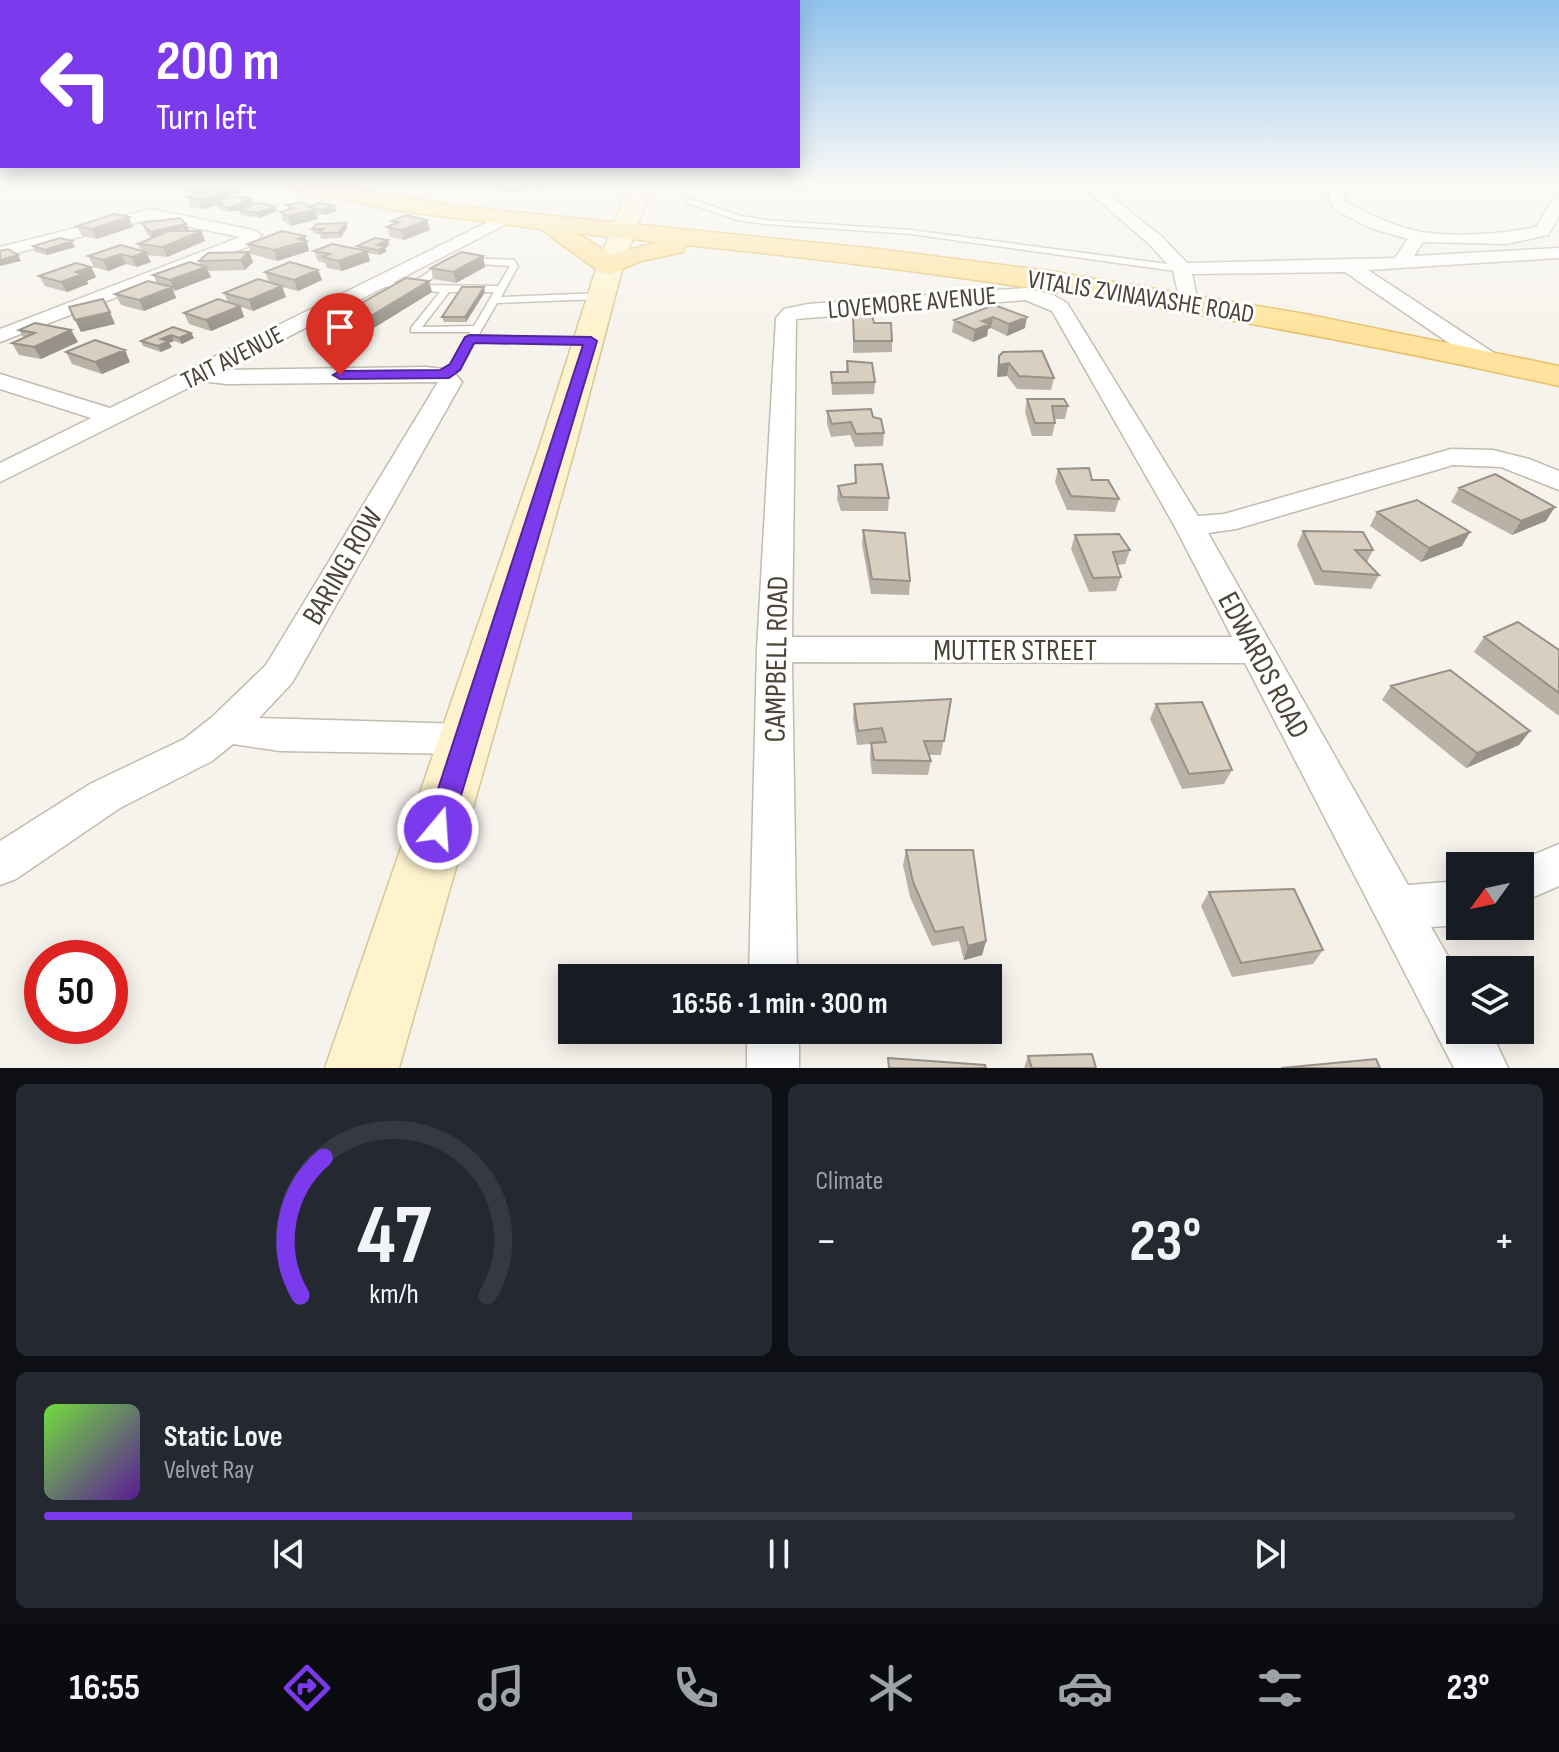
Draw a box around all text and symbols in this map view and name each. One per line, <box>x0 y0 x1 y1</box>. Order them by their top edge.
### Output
text: 200 m <box>156 29 280 96</box>
icon: left <box>24 32 128 136</box>
text: Turn left <box>156 97 257 140</box>
street label: VITALIS ZVINAVASHE ROAD <box>1025 264 1256 331</box>
street label: LOVEMORE AVENUE <box>827 281 998 326</box>
pin <box>306 293 374 375</box>
icon: arrive <box>318 305 362 349</box>
street label: TAIT AVENUE <box>177 320 289 397</box>
street label: BARING ROW <box>295 501 391 631</box>
street label: CAMPBELL ROAD <box>758 575 796 743</box>
street label: EDWARDS ROAD <box>1210 586 1317 745</box>
street label: MUTTER STREET <box>933 633 1097 669</box>
position arrow <box>396 787 480 871</box>
north arrow <box>1446 852 1534 940</box>
map controls <box>1446 852 1534 1044</box>
speed limit sign: 50 <box>24 940 128 1044</box>
button: layers <box>1446 956 1534 1044</box>
text: 16:56 · 1 min · 300 m <box>672 986 888 1022</box>
text: Climate <box>816 1166 883 1197</box>
text: 47 <box>357 1187 431 1287</box>
text: 23° <box>1129 1206 1201 1278</box>
text: − <box>816 1215 837 1268</box>
text: + <box>1493 1215 1515 1268</box>
text: km/h <box>369 1277 418 1312</box>
text: Static Love <box>164 1419 283 1455</box>
text: Velvet Ray <box>164 1455 254 1486</box>
icon: previous <box>267 1532 311 1576</box>
icon: pause <box>757 1532 801 1576</box>
icon: next <box>1248 1532 1292 1576</box>
icon: directions <box>279 1660 335 1716</box>
icon: music <box>473 1660 529 1716</box>
icon: phone <box>668 1660 724 1716</box>
icon: climate <box>863 1660 919 1716</box>
icon: car <box>1057 1660 1113 1716</box>
icon: filters <box>1252 1660 1308 1716</box>
text: 16:55 <box>69 1667 140 1710</box>
text: 23° <box>1446 1667 1490 1710</box>

